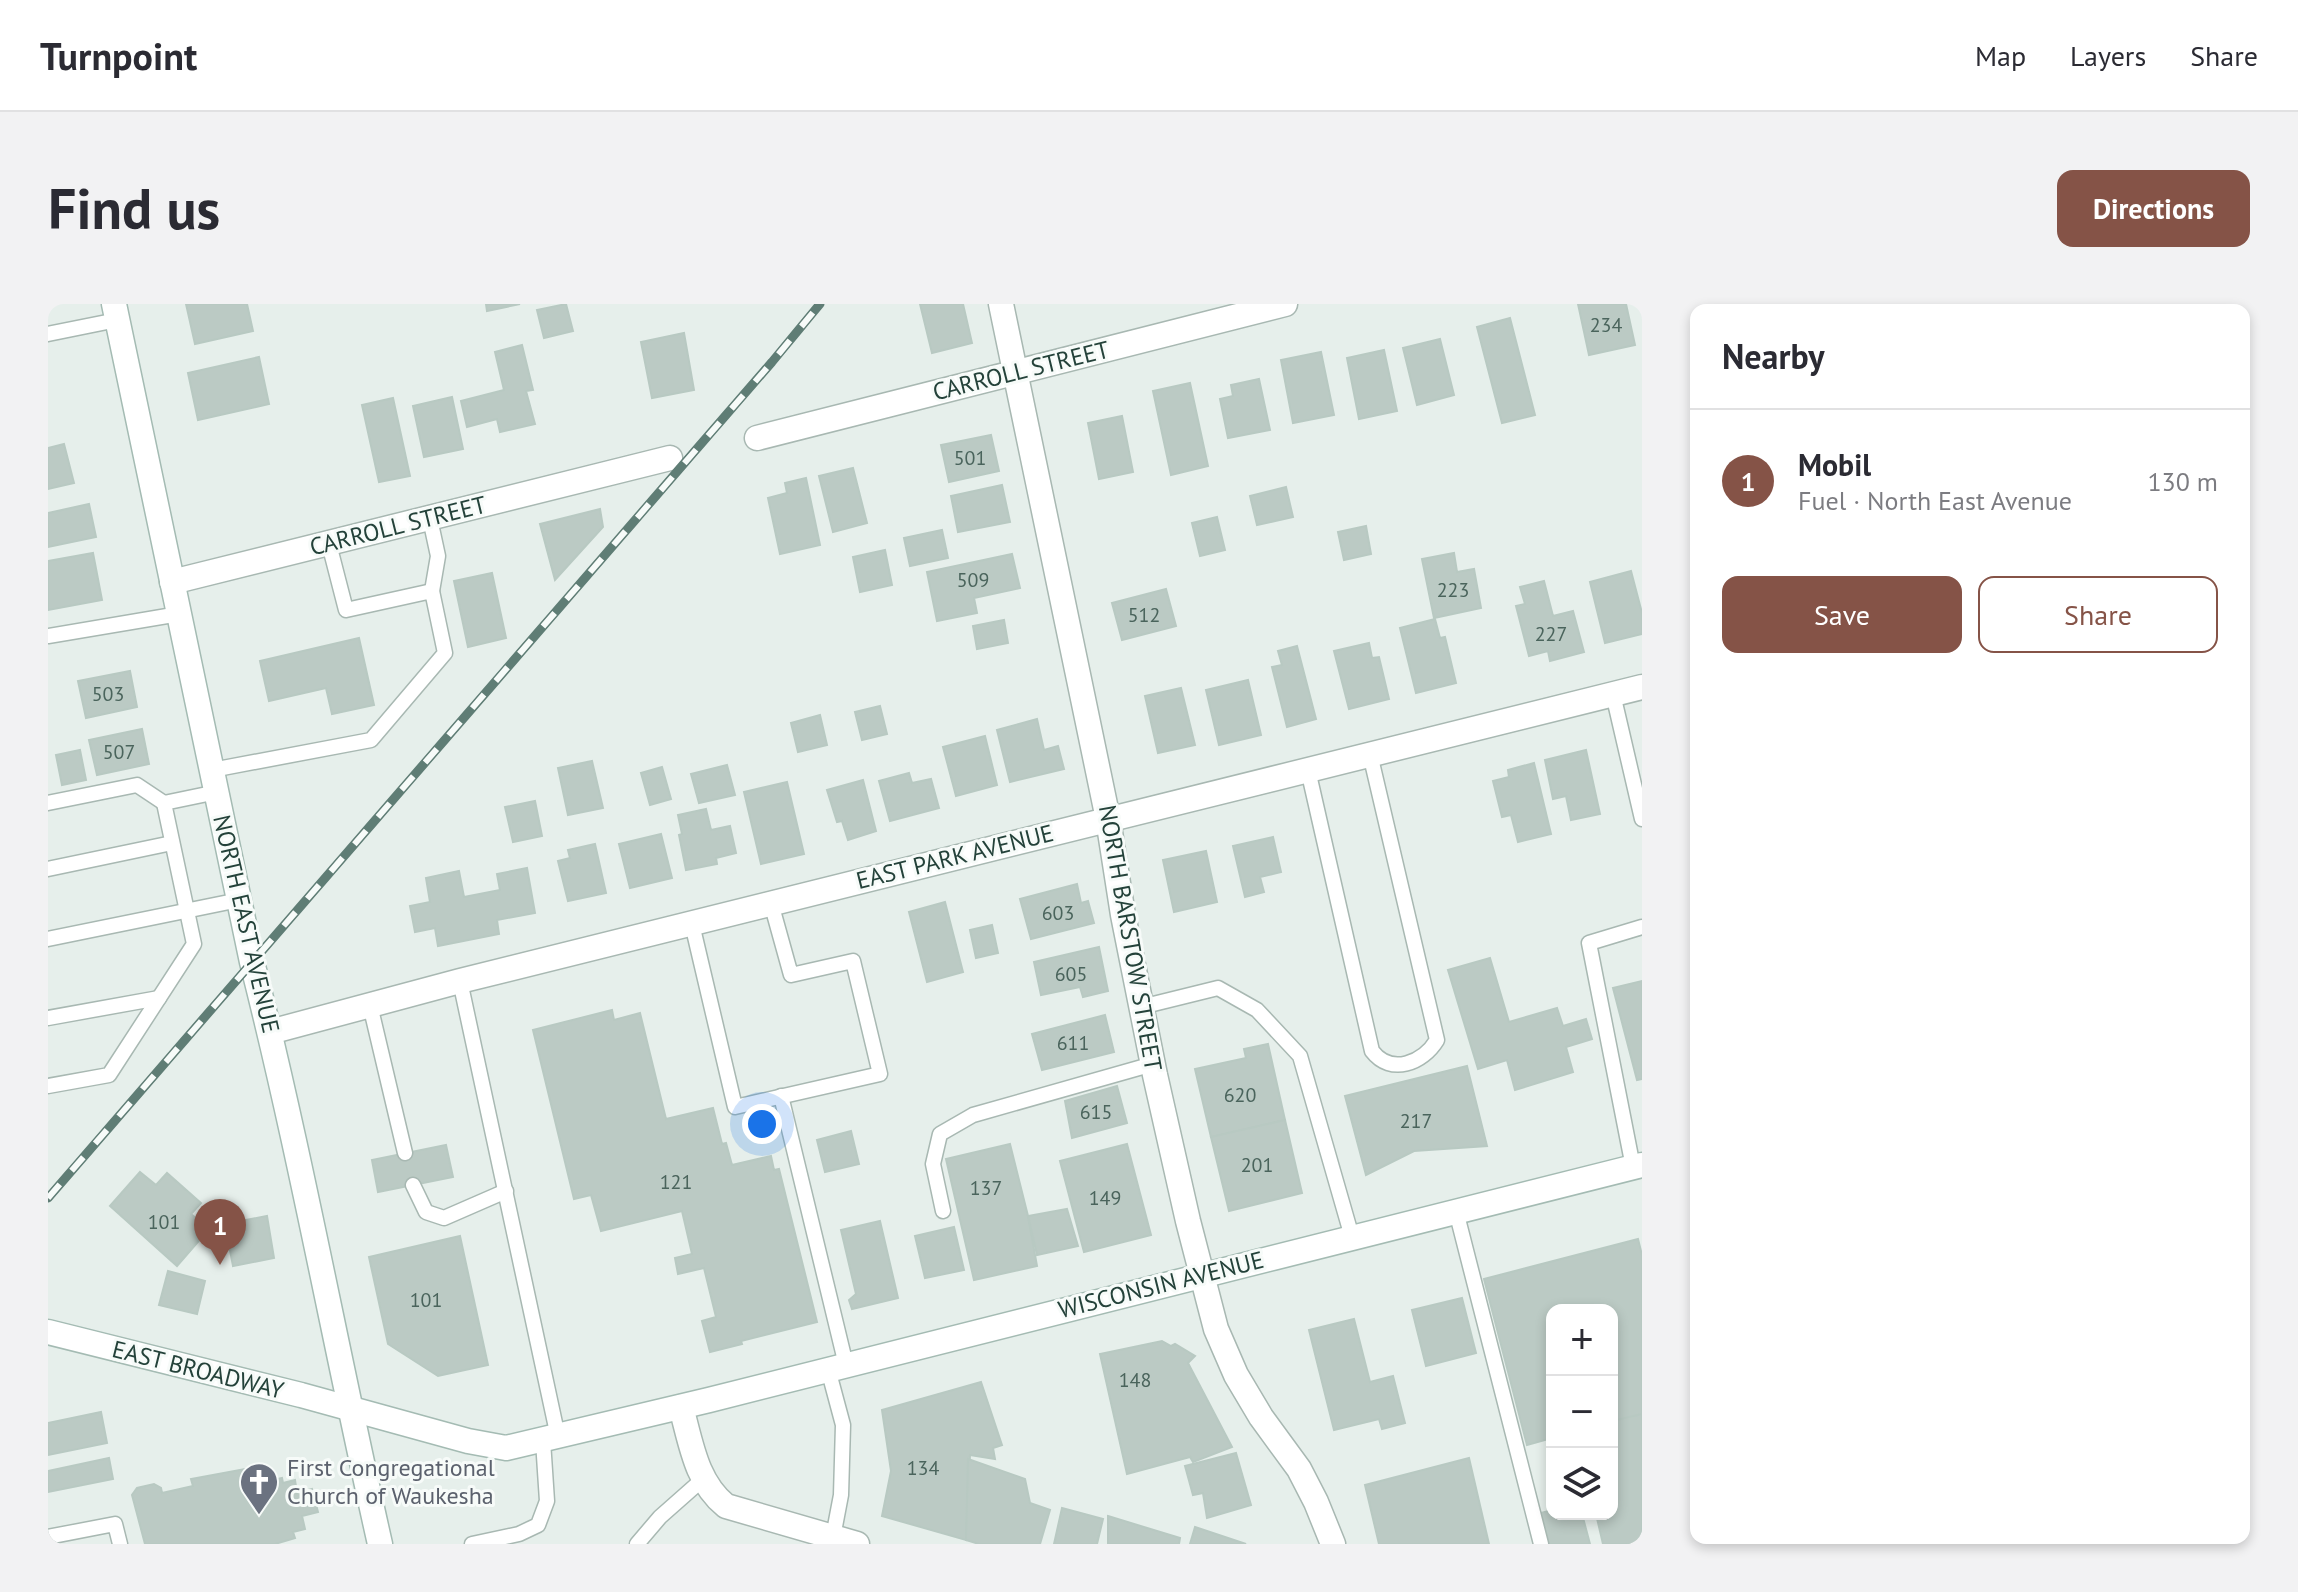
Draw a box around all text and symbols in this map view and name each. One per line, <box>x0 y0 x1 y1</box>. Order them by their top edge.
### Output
text: Turnpoint <box>40 31 197 80</box>
text: Map <box>1975 37 2026 74</box>
text: Layers <box>2070 37 2146 74</box>
text: Share <box>2190 37 2258 74</box>
button: Directions <box>2057 170 2250 247</box>
text: Find us <box>48 172 220 244</box>
house number: 234 <box>1590 312 1622 338</box>
street label: CARROLL STREET <box>930 334 1112 407</box>
text: Nearby <box>1722 334 1824 378</box>
house number: 501 <box>954 445 986 471</box>
text: Mobil <box>1798 445 1871 484</box>
text: 1 <box>1741 465 1755 498</box>
text: 130 m <box>2147 465 2218 498</box>
text: Fuel · North East Avenue <box>1798 484 2072 517</box>
street label: CARROLL STREET <box>307 489 489 562</box>
house number: 509 <box>957 567 989 593</box>
button: Save <box>1722 576 1962 653</box>
button: Share <box>1978 576 2218 653</box>
house number: 223 <box>1437 577 1469 603</box>
house number: 512 <box>1128 602 1160 628</box>
house number: 227 <box>1535 621 1567 647</box>
house number: 503 <box>92 681 124 707</box>
house number: 507 <box>103 739 135 765</box>
street label: NORTH BARSTOW STREET <box>1092 803 1169 1073</box>
street label: NORTH EAST AVENUE <box>206 812 287 1036</box>
street label: EAST PARK AVENUE <box>853 817 1057 896</box>
house number: 603 <box>1042 900 1074 926</box>
house number: 605 <box>1055 961 1087 987</box>
house number: 611 <box>1057 1030 1089 1056</box>
house number: 620 <box>1224 1082 1256 1108</box>
house number: 615 <box>1080 1099 1112 1125</box>
your location <box>742 1104 782 1144</box>
house number: 217 <box>1400 1108 1432 1134</box>
house number: 201 <box>1241 1152 1273 1178</box>
house number: 121 <box>660 1169 692 1195</box>
house number: 137 <box>970 1175 1002 1201</box>
house number: 149 <box>1089 1185 1121 1211</box>
pin: 1 <box>194 1199 246 1265</box>
house number: 101 <box>148 1209 180 1235</box>
street label: WISCONSIN AVENUE <box>1055 1244 1267 1325</box>
house number: 101 <box>410 1287 442 1313</box>
map controls <box>1546 1304 1618 1520</box>
button: + <box>1546 1304 1618 1376</box>
street label: EAST BROADWAY <box>109 1333 288 1406</box>
house number: 148 <box>1119 1367 1151 1393</box>
button: − <box>1546 1376 1618 1448</box>
button: layers <box>1546 1448 1618 1520</box>
place label: First Congregational Church of Waukesha <box>287 1452 495 1511</box>
house number: 134 <box>907 1455 939 1481</box>
church icon: First Congregational Church of Waukesha <box>238 1461 280 1516</box>

